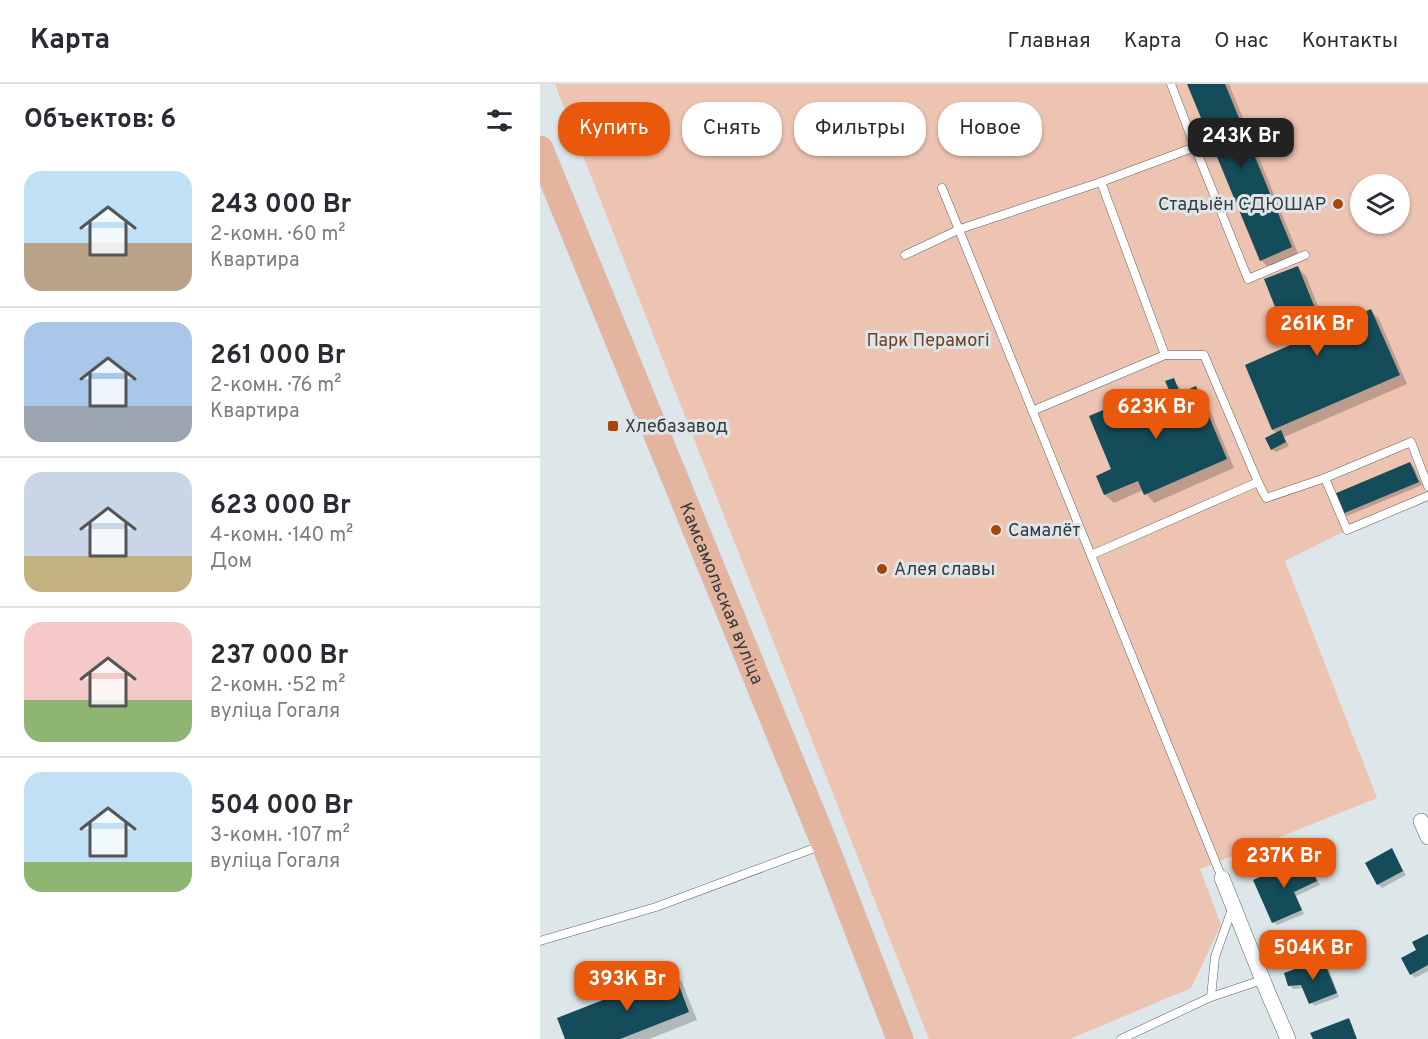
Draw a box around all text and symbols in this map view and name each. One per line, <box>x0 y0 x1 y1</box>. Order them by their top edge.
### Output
text: Карта <box>30 23 110 59</box>
text: Главная <box>1007 28 1091 55</box>
text: Карта <box>1124 28 1181 55</box>
text: О нас <box>1214 28 1269 55</box>
text: Контакты <box>1302 28 1398 55</box>
chip: Купить <box>558 102 670 156</box>
chip: Снять <box>682 102 782 156</box>
chip: Фильтры <box>794 102 926 156</box>
chip: Новое <box>938 102 1042 156</box>
text: Объектов: 6 <box>24 104 176 137</box>
icon: filters <box>483 104 516 137</box>
pin: 243K Br <box>1186 118 1296 169</box>
text: 243K Br <box>1202 124 1280 150</box>
map controls <box>1350 174 1410 234</box>
button: layers <box>1350 174 1410 234</box>
text: 243 000 Br <box>210 189 351 222</box>
place label: Стадыён СДЮШАР <box>1158 194 1326 217</box>
icon: home <box>72 195 144 267</box>
marker: Стадыён СДЮШАР <box>1331 197 1345 211</box>
text: 2-комн. · 60 m² <box>210 222 346 248</box>
text: Квартира <box>210 248 299 274</box>
pin: 261K Br <box>1262 306 1372 357</box>
text: 261K Br <box>1280 312 1354 338</box>
park label: Парк Перамогі <box>867 330 989 353</box>
text: 261 000 Br <box>210 340 346 373</box>
icon: home <box>72 346 144 418</box>
text: 2-комн. · 76 m² <box>210 373 341 399</box>
pin: 623K Br <box>1101 389 1211 440</box>
text: 623K Br <box>1117 395 1195 421</box>
text: Квартира <box>210 399 299 425</box>
place label: Хлебазавод <box>625 416 728 439</box>
marker: Хлебазавод <box>606 419 620 433</box>
text: 623 000 Br <box>210 490 351 523</box>
icon: home <box>72 496 144 568</box>
street label: Камсамольская вуліца <box>673 499 768 688</box>
place label: Самалёт <box>1008 520 1080 543</box>
text: 4-комн. · 140 m² <box>210 523 353 549</box>
marker: Самалёт <box>989 523 1003 537</box>
text: Дом <box>210 549 252 575</box>
place label: Алея славы <box>894 559 995 582</box>
marker: Алея славы <box>875 562 889 576</box>
text: 237 000 Br <box>210 640 348 673</box>
icon: home <box>72 646 144 718</box>
text: 2-комн. · 52 m² <box>210 673 345 699</box>
text: вуліца Гогаля <box>210 699 340 725</box>
text: 504 000 Br <box>210 790 353 823</box>
icon: home <box>72 796 144 868</box>
text: 3-комн. · 107 m² <box>210 823 350 849</box>
pin: 237K Br <box>1229 838 1339 889</box>
text: 237K Br <box>1246 844 1322 870</box>
text: вуліца Гогаля <box>210 849 340 875</box>
pin: 504K Br <box>1258 930 1368 981</box>
text: 504K Br <box>1273 936 1353 962</box>
pin: 393K Br <box>572 961 682 1012</box>
text: 393K Br <box>588 967 666 993</box>

